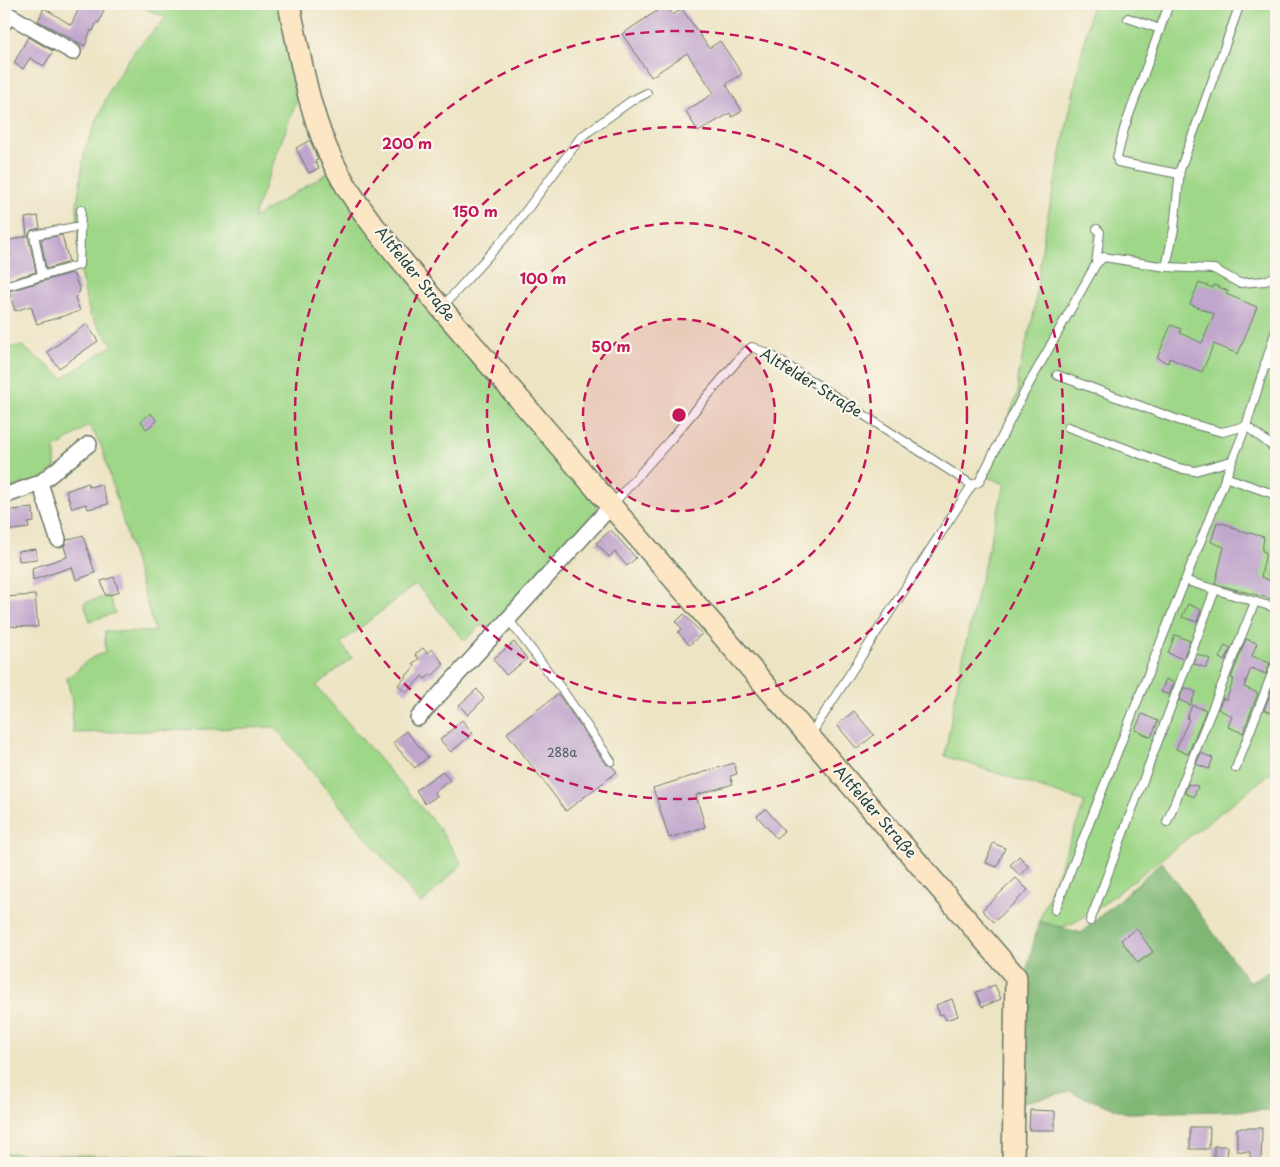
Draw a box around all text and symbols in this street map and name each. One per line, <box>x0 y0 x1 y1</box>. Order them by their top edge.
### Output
text: 200 m <box>382 131 432 154</box>
text: 150 m <box>452 199 498 222</box>
street label: Altfelder Straße <box>371 221 462 326</box>
text: 100 m <box>520 266 566 289</box>
text: 50 m <box>592 334 630 357</box>
street label: Altfelder Straße <box>756 341 867 422</box>
centre of rings <box>670 406 688 424</box>
house number: 288a <box>547 743 578 761</box>
street label: Altfelder Straße <box>829 760 923 862</box>

